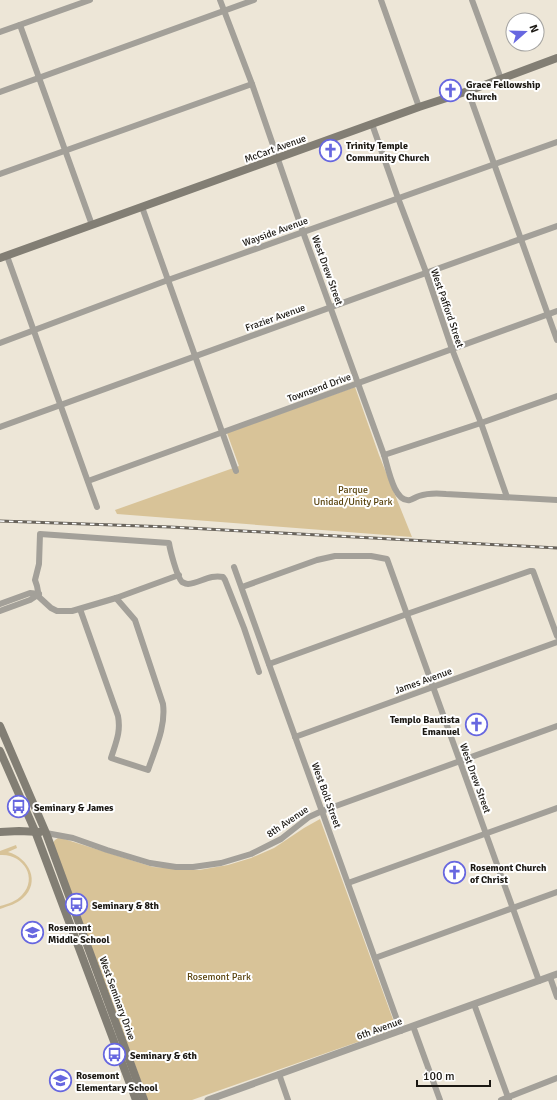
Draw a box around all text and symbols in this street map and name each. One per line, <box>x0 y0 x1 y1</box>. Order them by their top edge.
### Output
north arrow <box>505 12 545 52</box>
text: N <box>527 23 541 35</box>
church icon: Grace Fellowship Church <box>437 77 463 103</box>
place label: Grace Fellowship Church <box>466 79 541 103</box>
street label: McCart Avenue <box>243 132 308 166</box>
church icon: Trinity Temple Community Church <box>317 138 343 164</box>
place label: Trinity Temple Community Church <box>346 140 430 164</box>
street label: Wayside Avenue <box>241 215 310 249</box>
street label: West Drew Street <box>309 234 345 307</box>
street label: West Pafford Street <box>428 267 466 350</box>
street label: Frazier Avenue <box>244 302 307 334</box>
street label: Townsend Drive <box>286 371 353 405</box>
park label: Parque Unidad/Unity Park <box>313 484 393 508</box>
street label: James Avenue <box>393 665 454 697</box>
church icon: Templo Bautista Emanuel <box>463 712 489 738</box>
place label: Templo Bautista Emanuel <box>390 714 460 738</box>
street label: West Drew Street <box>457 742 493 815</box>
street label: West Bolt Street <box>309 761 344 830</box>
bus stop icon: Seminary & James <box>5 794 31 820</box>
place label: Seminary & James <box>34 802 114 814</box>
street label: 8th Avenue <box>264 803 311 840</box>
church icon: Rosemont Church of Christ <box>441 860 467 886</box>
place label: Rosemont Church of Christ <box>470 862 547 886</box>
bus stop icon: Seminary & 8th <box>64 892 90 918</box>
place label: Seminary & 8th <box>92 900 160 912</box>
school or university icon: Rosemont Middle School <box>20 920 46 946</box>
place label: Rosemont Middle School <box>48 922 110 946</box>
street label: West Seminary Drive <box>96 955 138 1042</box>
park label: Rosemont Park <box>187 971 251 983</box>
street label: 6th Avenue <box>355 1015 404 1043</box>
bus stop icon: Seminary & 6th <box>101 1042 127 1068</box>
place label: Seminary & 6th <box>130 1050 198 1062</box>
scale bar <box>417 1062 490 1088</box>
school or university icon: Rosemont Elementary School <box>48 1068 74 1094</box>
text: 100 m <box>423 1069 455 1084</box>
place label: Rosemont Elementary School <box>76 1070 158 1094</box>

